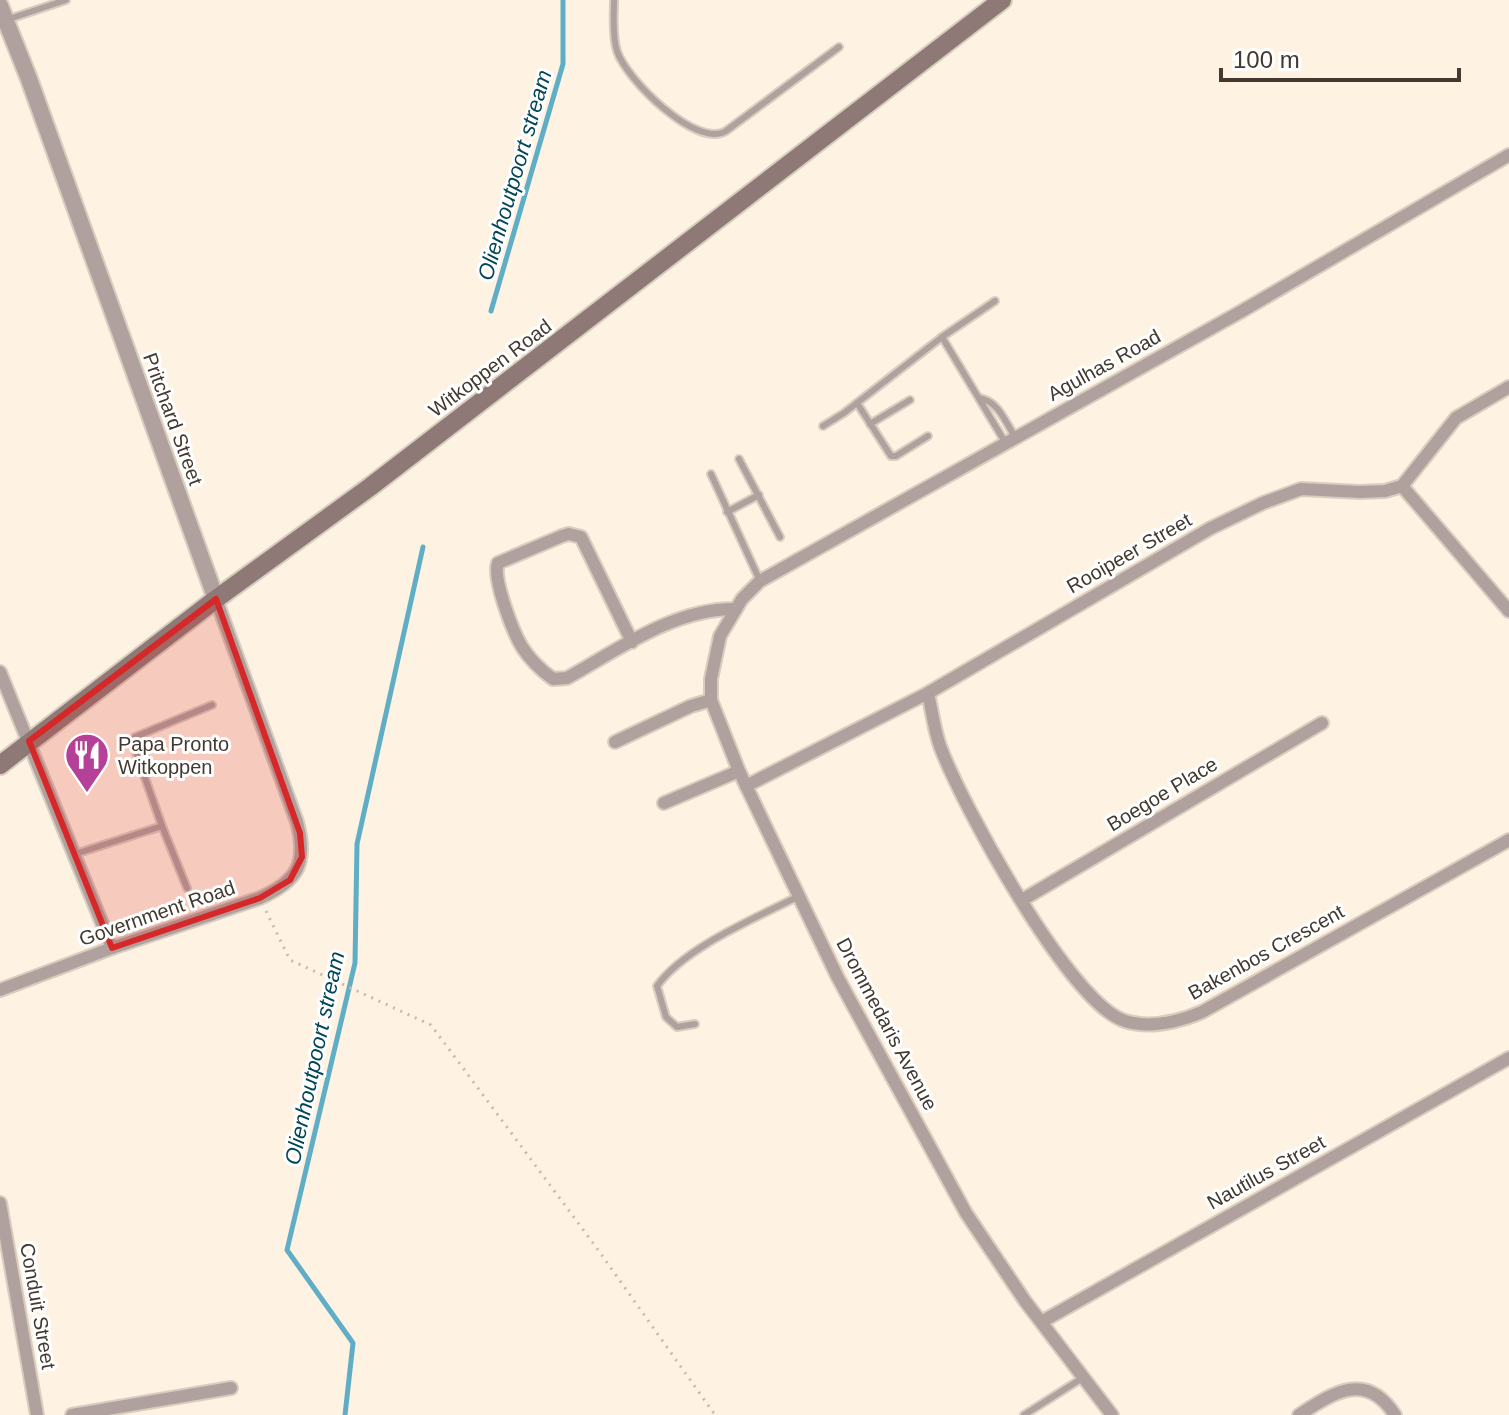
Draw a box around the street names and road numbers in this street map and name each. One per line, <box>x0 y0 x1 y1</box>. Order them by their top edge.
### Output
street label: Witkoppen Road <box>424 315 556 421</box>
street label: Agulhas Road <box>1044 325 1164 405</box>
street label: Pritchard Street <box>139 350 207 488</box>
street label: Rooipeer Street <box>1063 508 1196 598</box>
street label: Boegoe Place <box>1103 752 1221 836</box>
street label: Government Road <box>76 876 238 950</box>
street label: Bakenbos Crescent <box>1184 900 1348 1004</box>
street label: Drommedaris Avenue <box>832 934 942 1114</box>
street label: Nautilus Street <box>1203 1130 1329 1213</box>
street label: Conduit Street <box>16 1241 60 1371</box>

